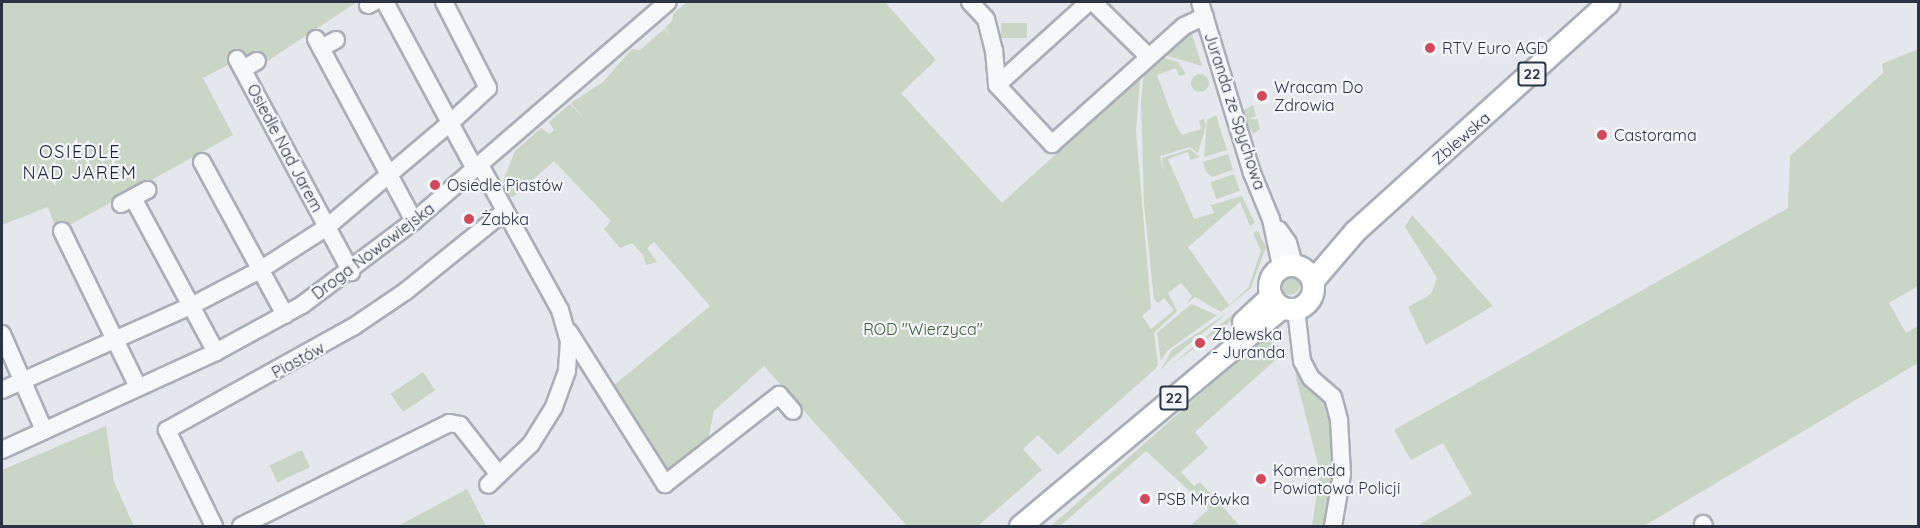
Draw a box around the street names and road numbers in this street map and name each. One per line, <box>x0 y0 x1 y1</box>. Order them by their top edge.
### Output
street label: Juranda ze Spychowa <box>1200 30 1270 192</box>
road number: 22 <box>1517 62 1547 86</box>
street label: Osiedle Nad Jarem <box>243 81 327 215</box>
street label: Zblewska <box>1428 108 1494 168</box>
street label: Droga Nowowiejska <box>308 199 438 303</box>
street label: Piastów <box>268 338 328 382</box>
road number: 22 <box>1159 386 1189 410</box>

